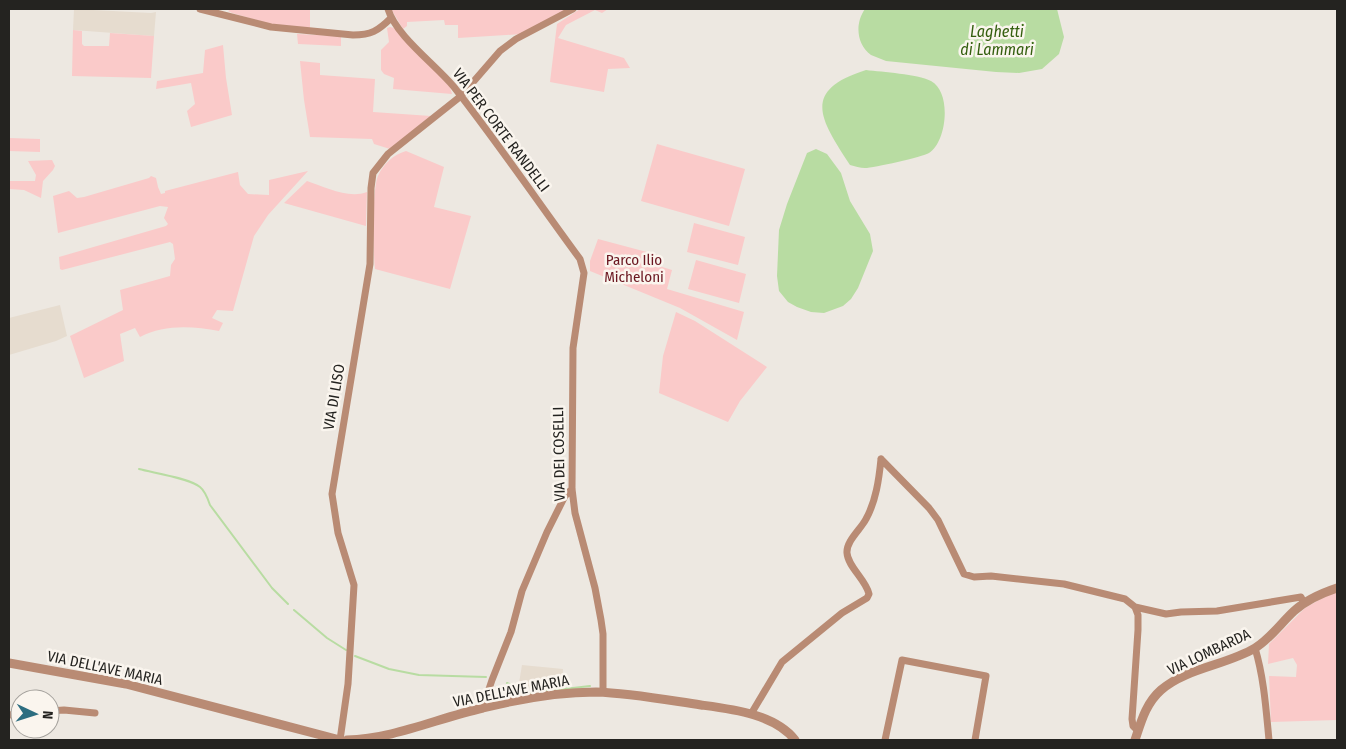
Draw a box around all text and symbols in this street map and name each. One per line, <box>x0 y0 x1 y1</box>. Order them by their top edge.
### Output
water label: Laghetti di Lammari <box>960 22 1034 59</box>
street label: VIA PER CORTE RANDELLI <box>449 65 553 195</box>
park label: Parco Ilio Micheloni <box>604 251 664 286</box>
street label: VIA DI LISO <box>319 363 349 431</box>
street label: VIA DEI COSELLI <box>549 407 569 501</box>
street label: VIA LOMBARDA <box>1165 625 1253 679</box>
street label: VIA DELL'AVE MARIA <box>46 647 164 689</box>
street label: VIA DELL'AVE MARIA <box>452 671 571 711</box>
north arrow <box>10 689 60 739</box>
text: N <box>39 710 56 720</box>

